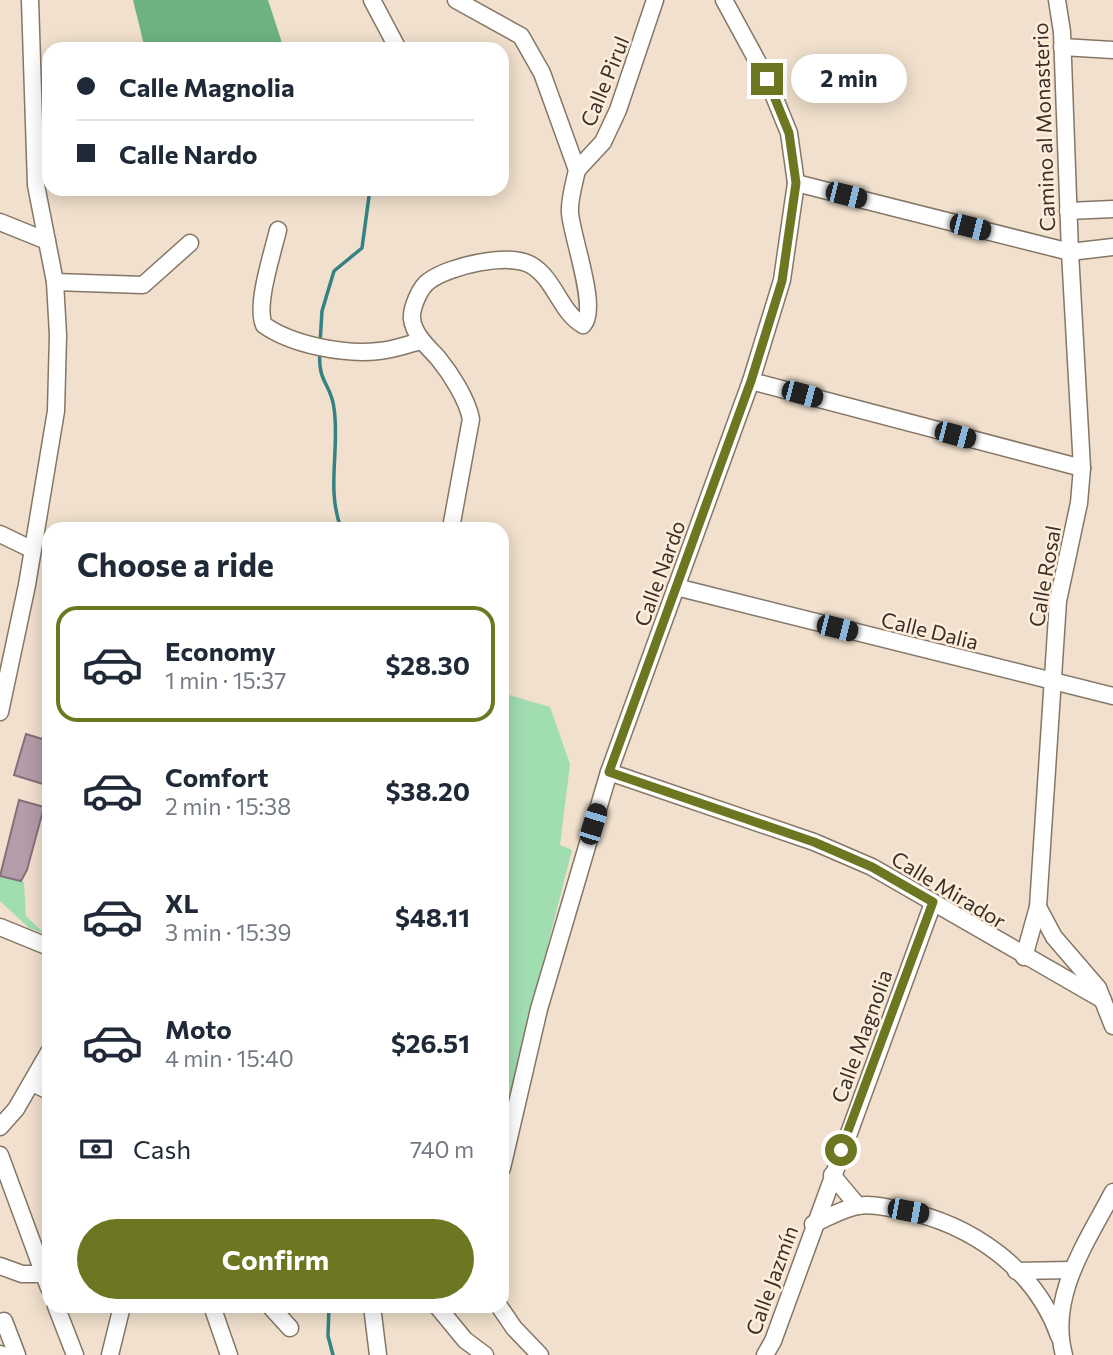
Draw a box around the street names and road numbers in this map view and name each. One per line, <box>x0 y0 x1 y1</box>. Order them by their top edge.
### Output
street label: Camino al Monasterio <box>1027 22 1059 232</box>
street label: Calle Pirul <box>575 32 633 130</box>
street label: Calle Nardo <box>628 517 690 629</box>
street label: Calle Rosal <box>1023 523 1065 629</box>
street label: Calle Dalia <box>879 606 981 654</box>
street label: Calle Mirador <box>887 845 1011 933</box>
street label: Calle Magnolia <box>825 966 897 1106</box>
street label: Calle Jazmín <box>740 1222 802 1338</box>

